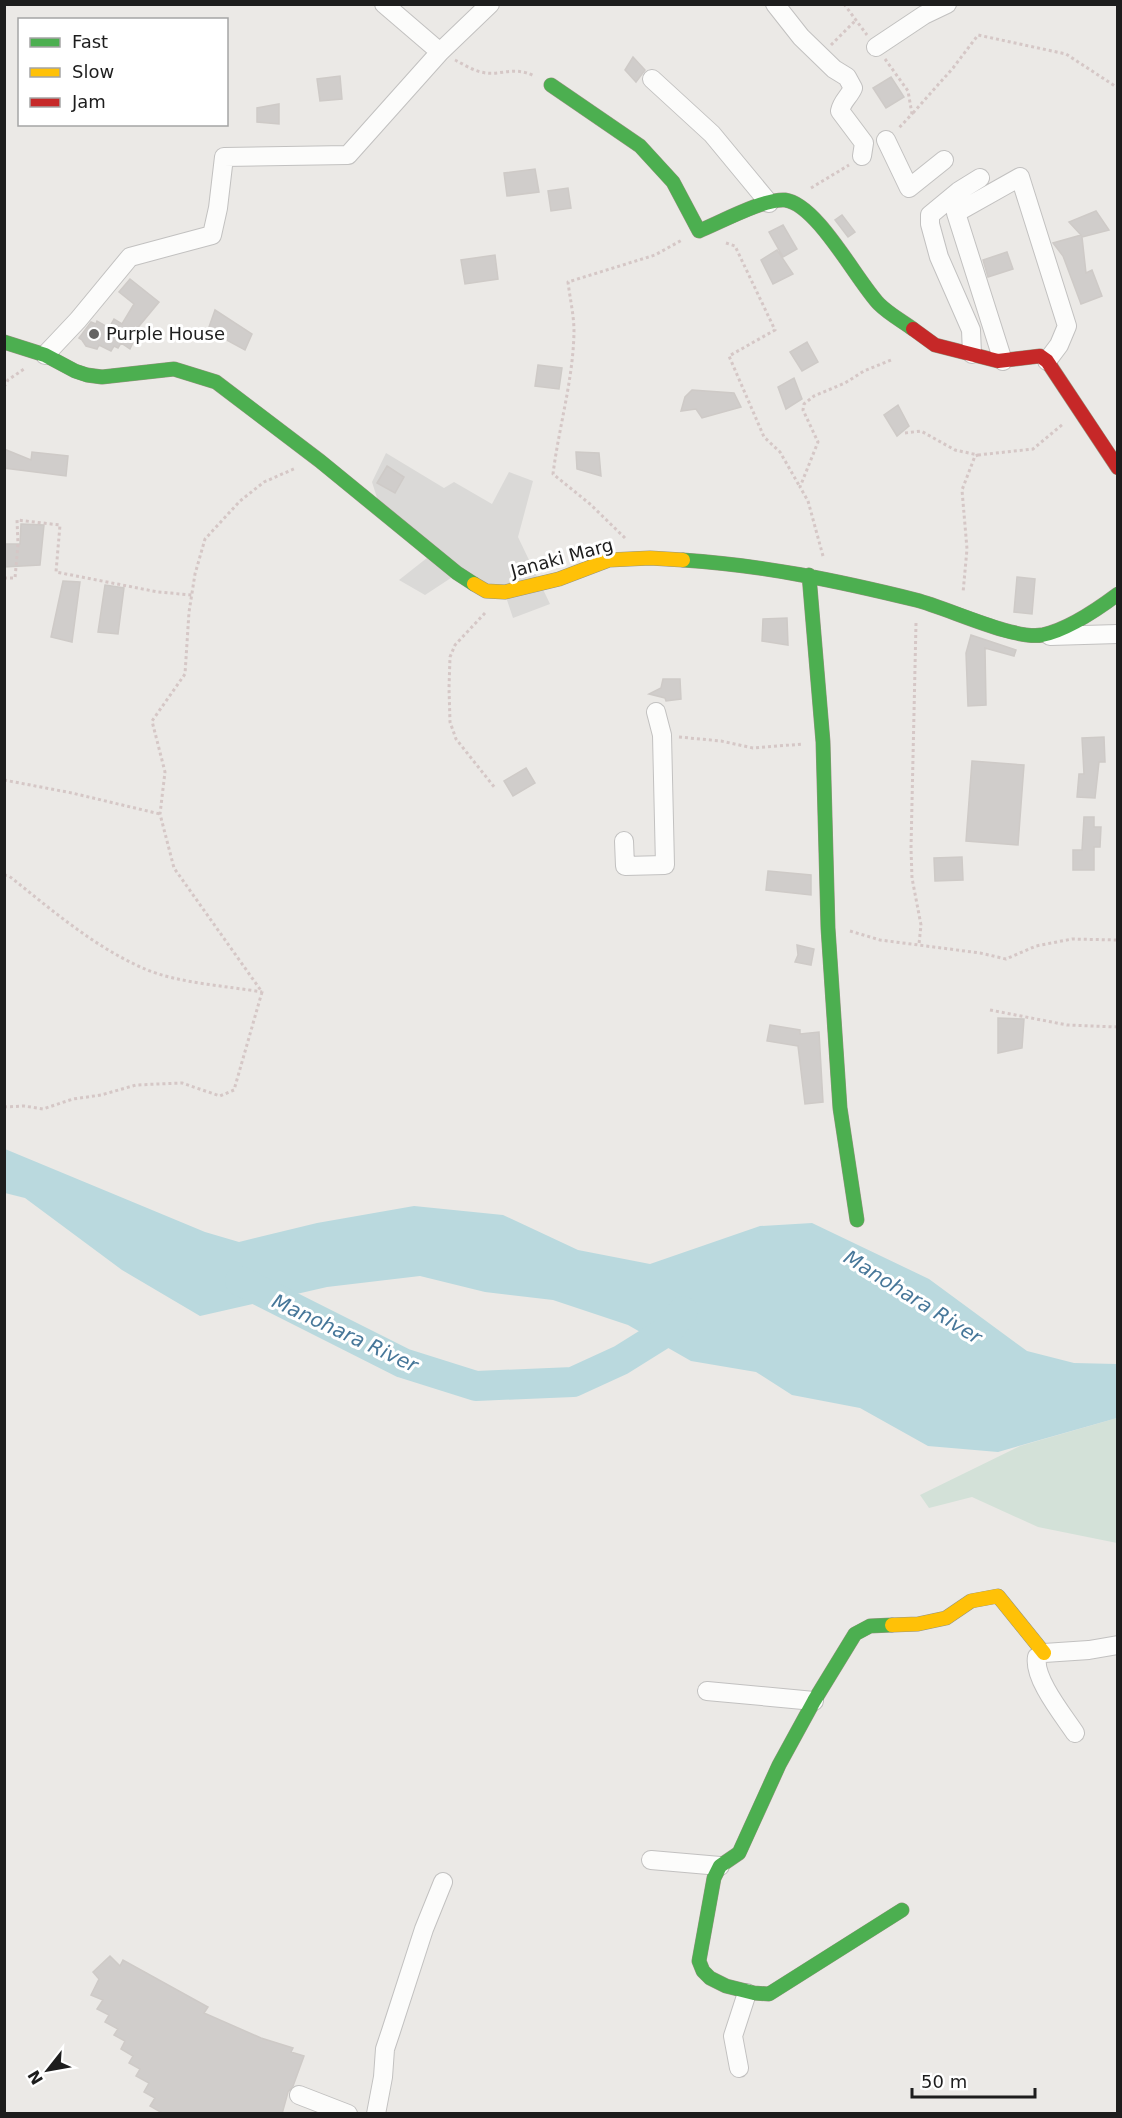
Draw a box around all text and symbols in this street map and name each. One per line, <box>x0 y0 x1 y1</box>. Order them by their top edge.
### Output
legend <box>18 18 228 126</box>
text: Fast <box>72 31 108 52</box>
text: Slow <box>72 61 114 82</box>
text: Jam <box>71 91 106 112</box>
place label: Purple House <box>106 323 225 344</box>
marker: Purple House <box>87 327 101 341</box>
street label: Janaki Marg <box>507 534 615 582</box>
water label: Manohara River <box>840 1245 988 1350</box>
water label: Manohara River <box>268 1289 423 1378</box>
north arrow <box>18 2040 78 2100</box>
scale bar <box>912 2061 1035 2099</box>
text: N <box>24 2067 47 2088</box>
text: 50 m <box>921 2071 967 2092</box>

